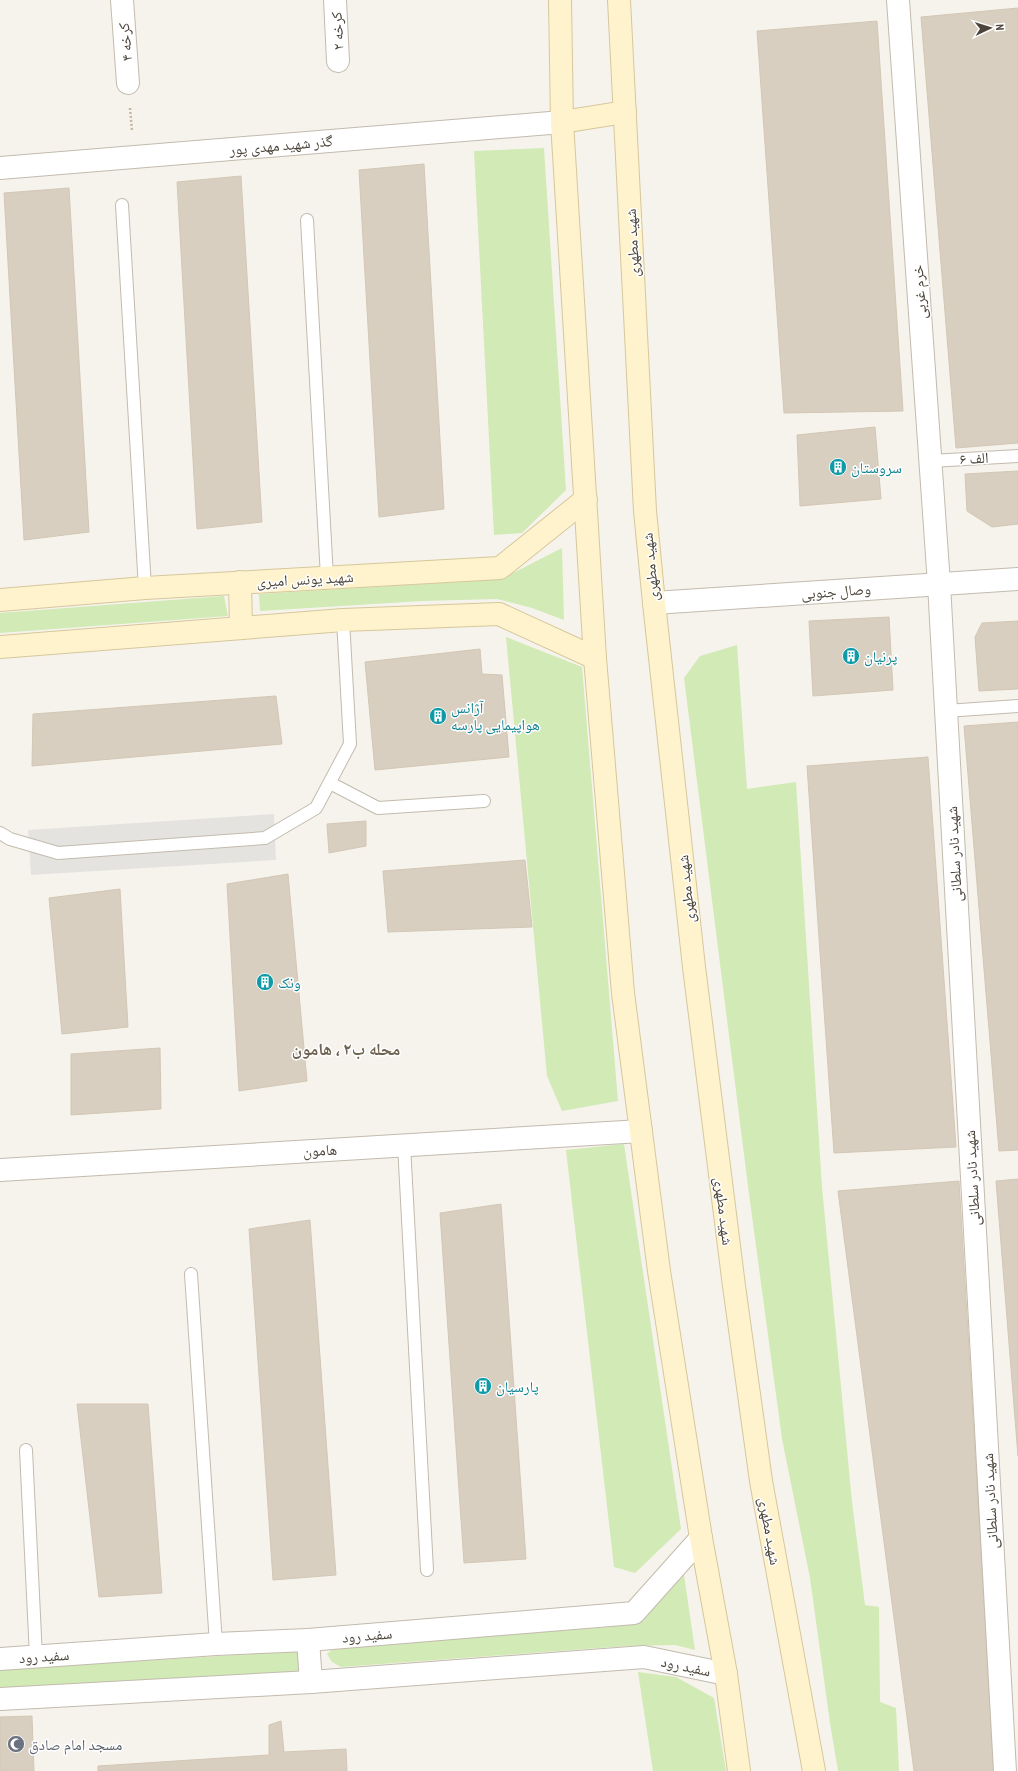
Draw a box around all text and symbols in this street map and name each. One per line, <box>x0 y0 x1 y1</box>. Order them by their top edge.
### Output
north arrow <box>970 8 1010 48</box>
street label: کرخه ۲ <box>327 11 347 51</box>
street label: کرخه ۴ <box>114 22 136 62</box>
text: N <box>993 24 1007 31</box>
street label: گذر شهید مهدی پور <box>228 131 334 160</box>
street label: شهید مطهری <box>621 208 644 278</box>
street label: خرم غربی <box>908 264 931 320</box>
street label: ۶ الف <box>959 448 989 468</box>
building icon: سروستان <box>828 457 848 477</box>
place label: سروستان <box>851 458 902 478</box>
street label: شهید مطهری <box>638 532 663 602</box>
street label: شهید یونس امیری <box>256 567 354 592</box>
street label: وصال جنوبی <box>800 579 872 604</box>
building icon: پرنیان <box>841 646 861 666</box>
place label: پرنیان <box>864 647 897 667</box>
place label: آژانس هواپیمایی پارسه <box>451 698 540 735</box>
building icon: آژانس هواپیمایی پارسه <box>428 706 448 726</box>
street label: شهید نادر سلطانی <box>942 806 967 902</box>
street label: شهید مطهری <box>673 854 700 924</box>
building icon: ونک <box>255 972 275 992</box>
place label: ونک <box>278 973 301 992</box>
district label: محله ب۲ ، هامون <box>292 1038 400 1060</box>
street label: شهید نادر سلطانی <box>960 1130 985 1226</box>
street label: هامون <box>302 1140 338 1161</box>
street label: شهید مطهری <box>709 1176 738 1246</box>
building icon: پارسیان <box>473 1376 493 1396</box>
place label: پارسیان <box>496 1377 539 1397</box>
street label: شهید نادر سلطانی <box>978 1453 1003 1549</box>
street label: شهید مطهری <box>754 1496 785 1567</box>
street label: سفید رود <box>341 1623 393 1647</box>
street label: سفید رود <box>18 1645 70 1667</box>
street label: سفید رود <box>659 1651 713 1681</box>
mosque icon: مسجد امام صادق <box>6 1734 26 1754</box>
place label: مسجد امام صادق <box>29 1735 122 1755</box>

